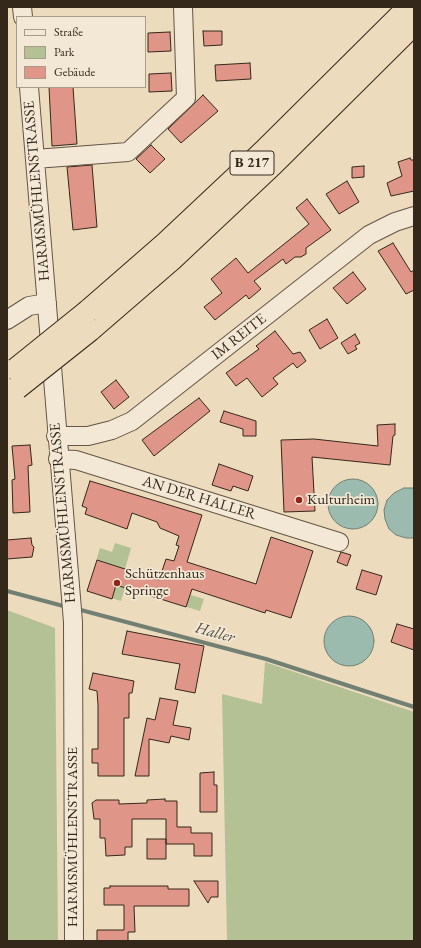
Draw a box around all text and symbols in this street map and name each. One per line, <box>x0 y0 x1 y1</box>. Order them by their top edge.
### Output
legend <box>16 16 146 88</box>
text: Straße <box>54 24 83 40</box>
text: Park <box>54 44 74 60</box>
text: Gebäude <box>54 64 95 80</box>
street label: HARMSMÜHLENSTRASSE <box>20 100 54 282</box>
road number: B 217 <box>230 151 274 175</box>
street label: IM REITE <box>208 310 270 364</box>
street label: HARMSMÜHLENSTRASSE <box>46 422 80 604</box>
street label: AN DER HALLER <box>140 472 258 524</box>
place label: Kulturheim <box>307 491 375 509</box>
marker: Kulturheim <box>294 495 304 505</box>
place label: Schützenhaus Springe <box>125 565 204 600</box>
marker: Schützenhaus Springe <box>112 578 122 588</box>
water label: Haller <box>193 619 237 647</box>
street label: HARMSMÜHLENSTRASSE <box>64 747 82 927</box>

